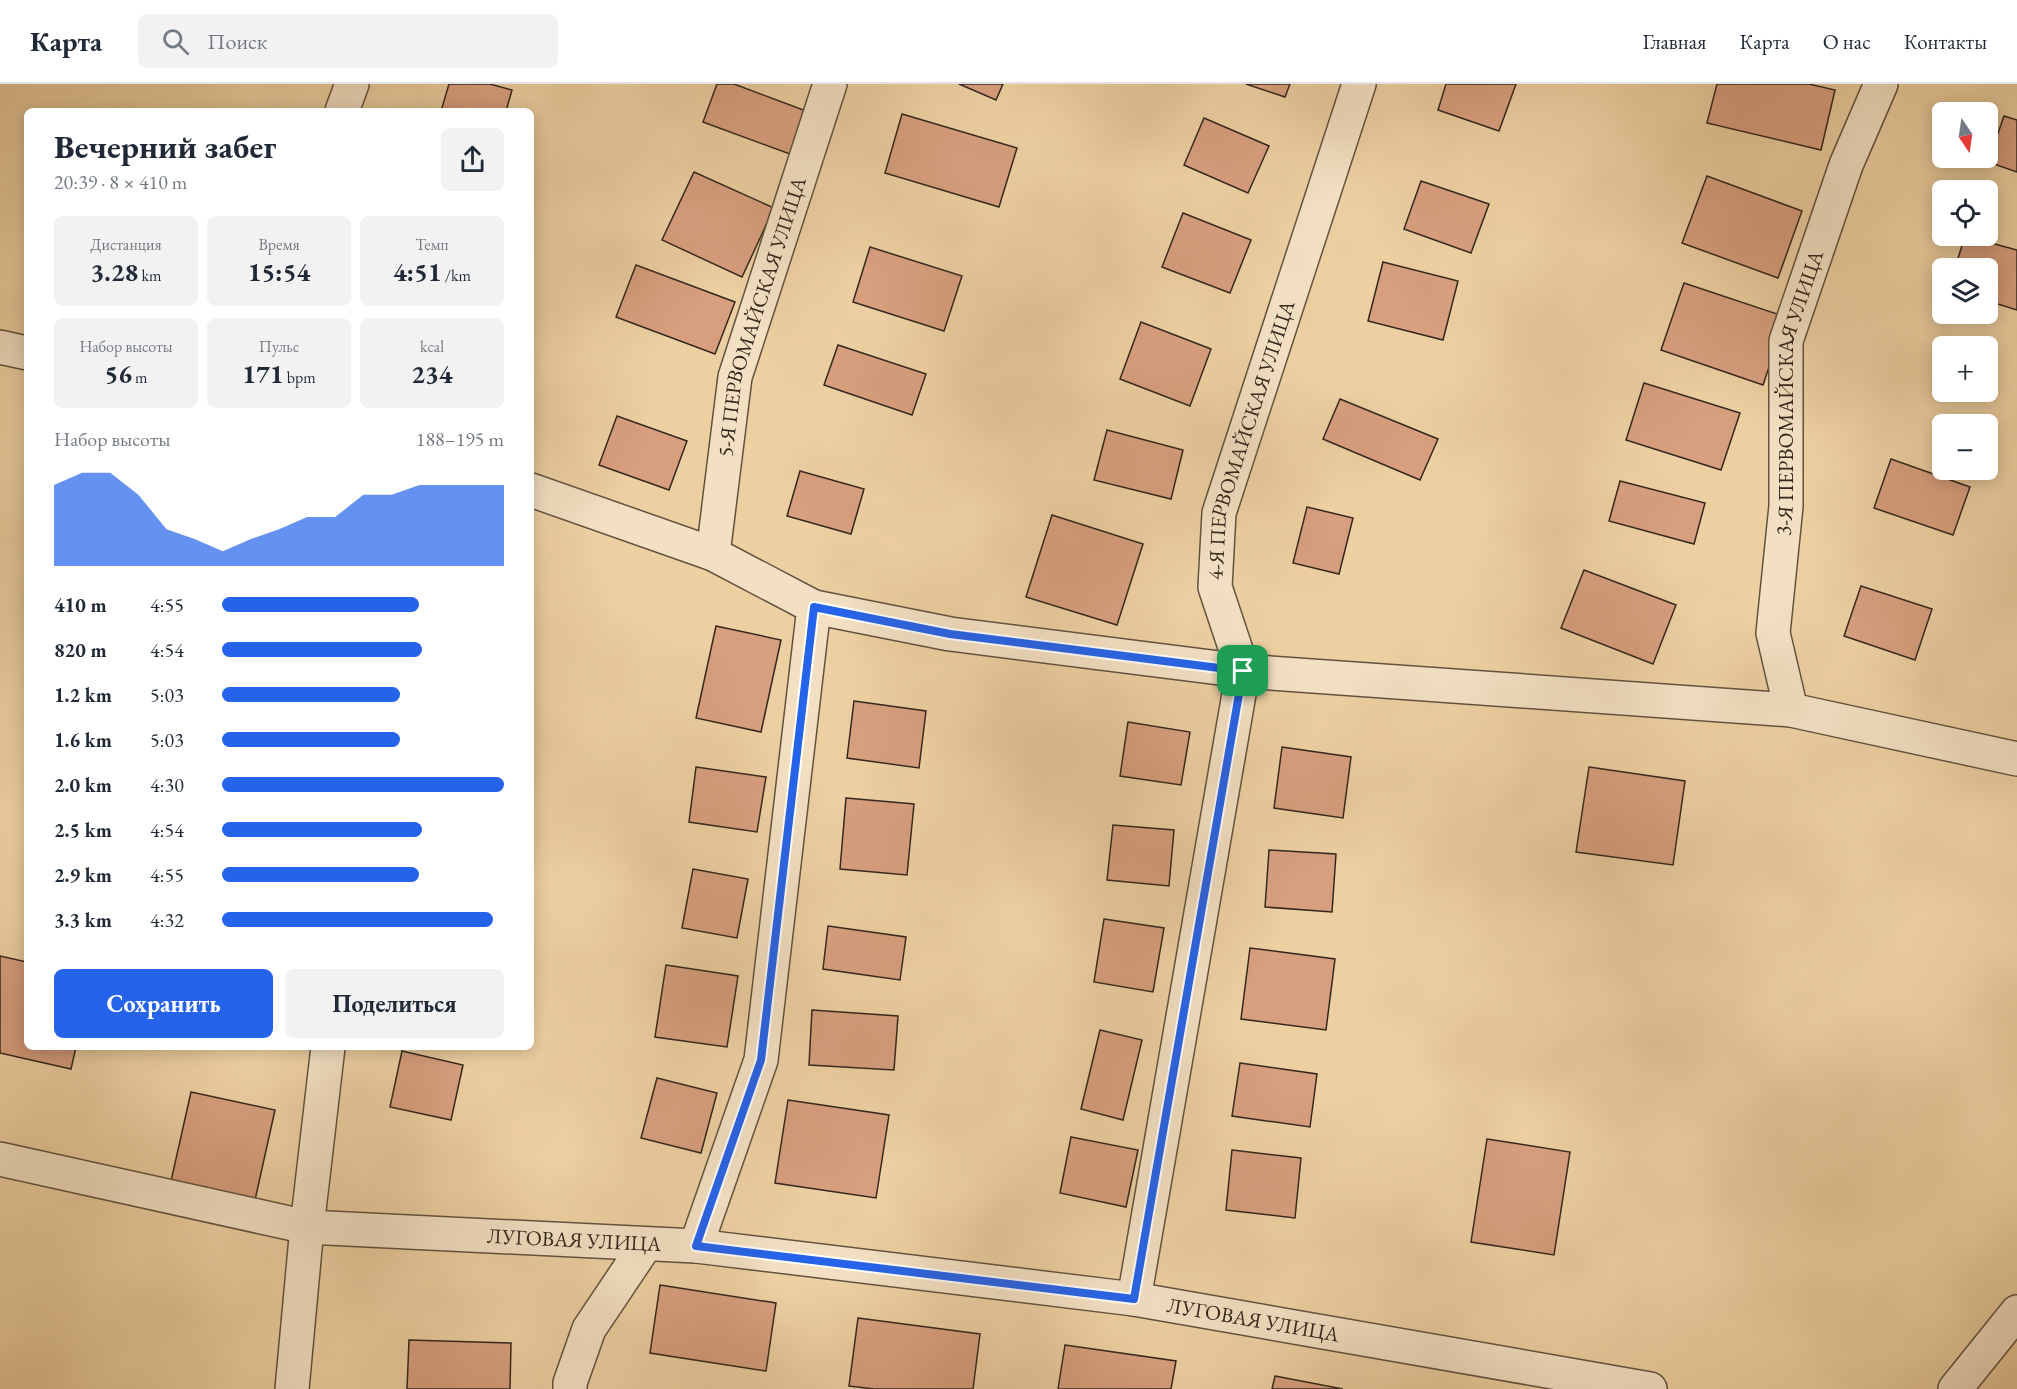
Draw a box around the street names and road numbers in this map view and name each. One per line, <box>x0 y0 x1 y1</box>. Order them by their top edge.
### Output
street label: 5-Я ПЕРВОМАЙСКАЯ УЛИЦА <box>711 173 812 458</box>
street label: 3-Я ПЕРВОМАЙСКАЯ УЛИЦА <box>1769 246 1829 537</box>
street label: 4-Я ПЕРВОМАЙСКАЯ УЛИЦА <box>1201 296 1301 581</box>
street label: ЛУГОВАЯ УЛИЦА <box>486 1222 663 1257</box>
street label: ЛУГОВАЯ УЛИЦА <box>1165 1291 1342 1348</box>

